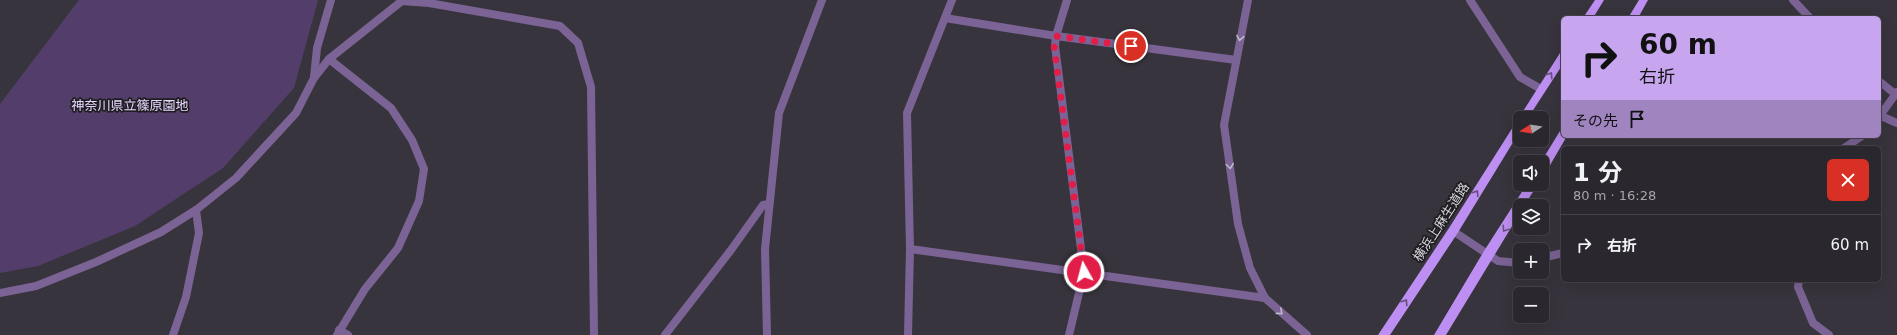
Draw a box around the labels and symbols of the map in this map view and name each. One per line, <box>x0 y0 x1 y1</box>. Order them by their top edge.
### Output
pin <box>1114 29 1148 63</box>
one-way arrow <box>1237 35 1245 41</box>
one-way arrow <box>1545 72 1553 79</box>
park label: 神奈川県立篠原園地 <box>71 98 189 113</box>
north arrow <box>1513 111 1549 147</box>
one-way arrow <box>1225 163 1234 169</box>
street label: 横浜上麻生道路 <box>1410 180 1472 264</box>
one-way arrow <box>1471 190 1479 197</box>
one-way arrow <box>1502 225 1510 232</box>
position arrow <box>1063 251 1105 293</box>
one-way arrow <box>1401 299 1408 306</box>
one-way arrow <box>1275 307 1283 314</box>

